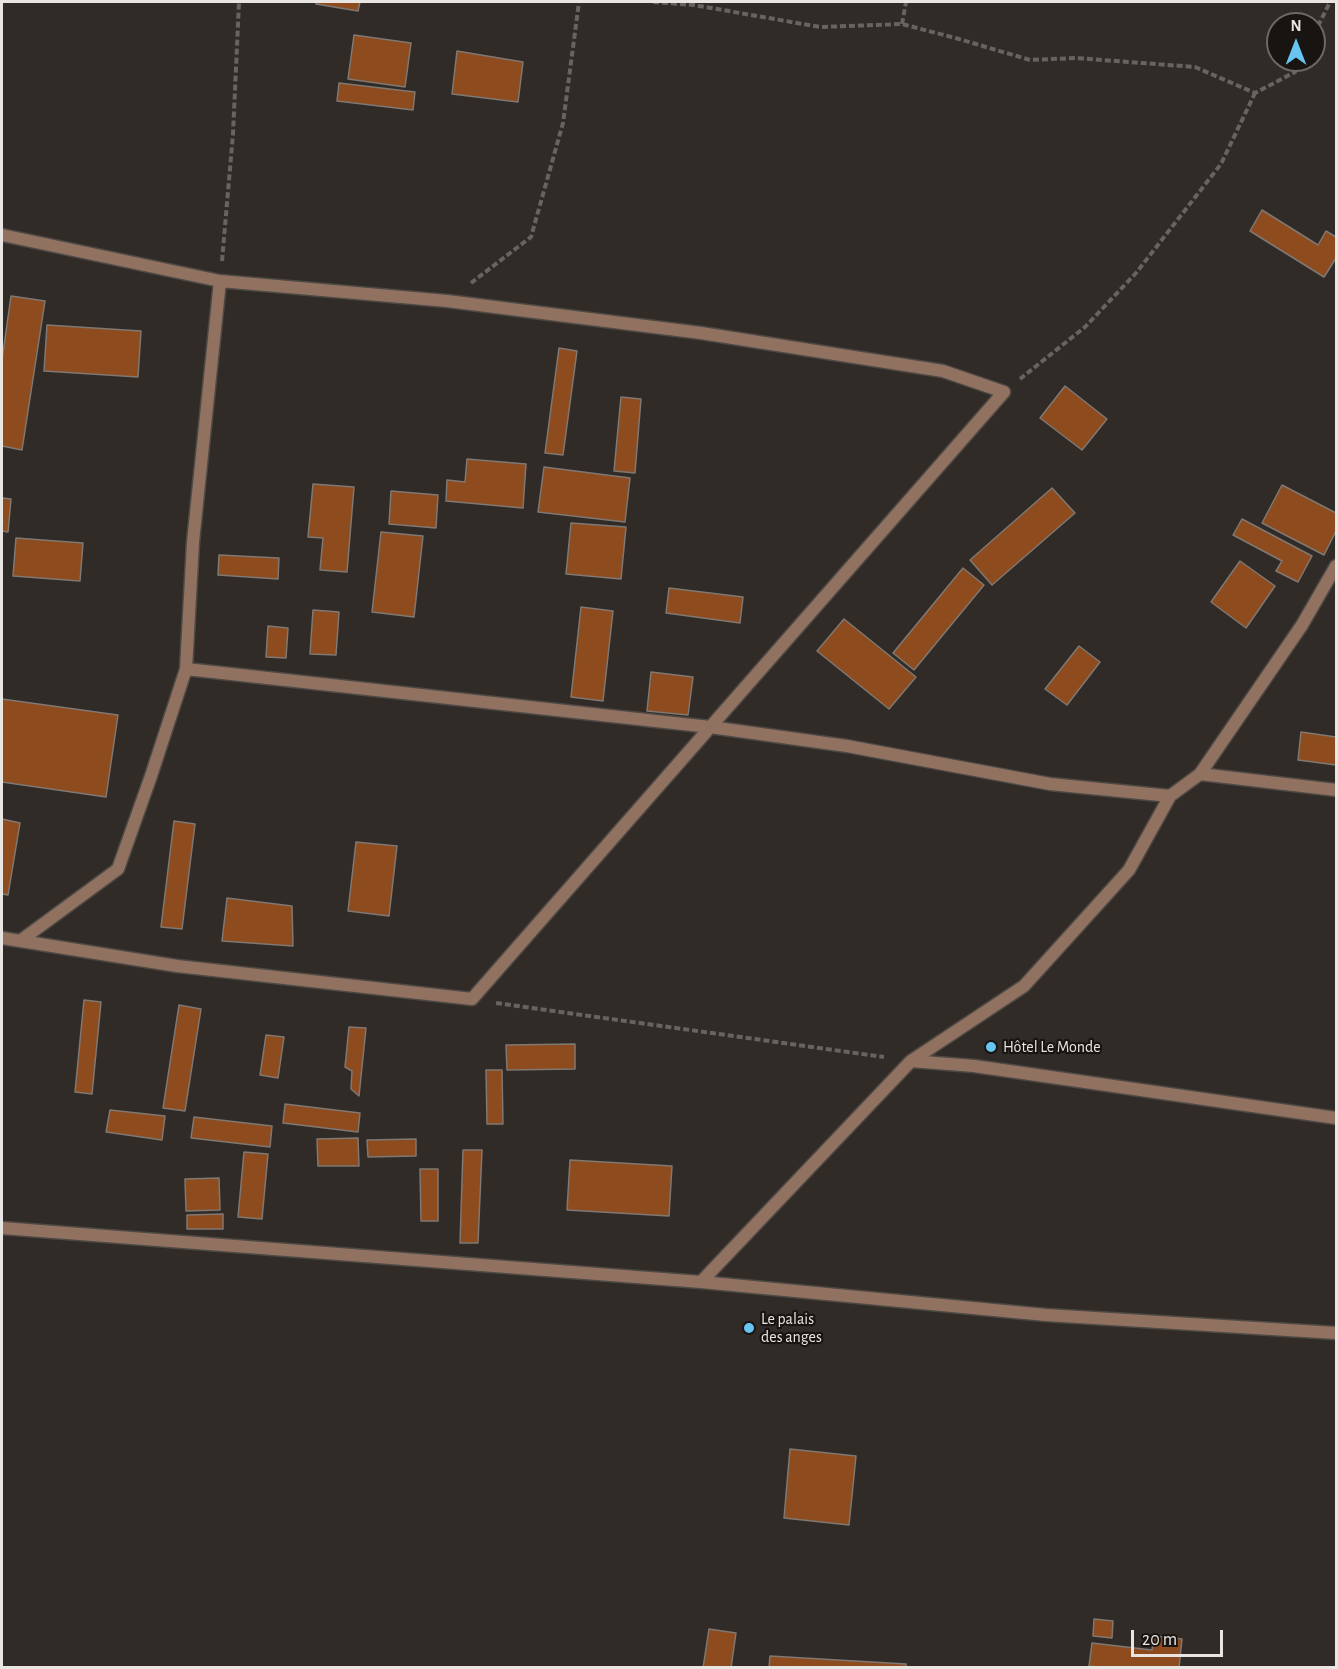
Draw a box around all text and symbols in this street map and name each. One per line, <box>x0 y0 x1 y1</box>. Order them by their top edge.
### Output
north arrow <box>1266 12 1326 72</box>
text: N <box>1290 18 1302 34</box>
place label: Hôtel Le Monde <box>1003 1037 1101 1057</box>
marker: Hôtel Le Monde <box>984 1040 998 1054</box>
place label: Le palais des anges <box>761 1309 822 1347</box>
marker: Le palais des anges <box>742 1321 756 1335</box>
scale bar <box>1134 1618 1226 1656</box>
text: 20 m <box>1142 1631 1177 1649</box>

